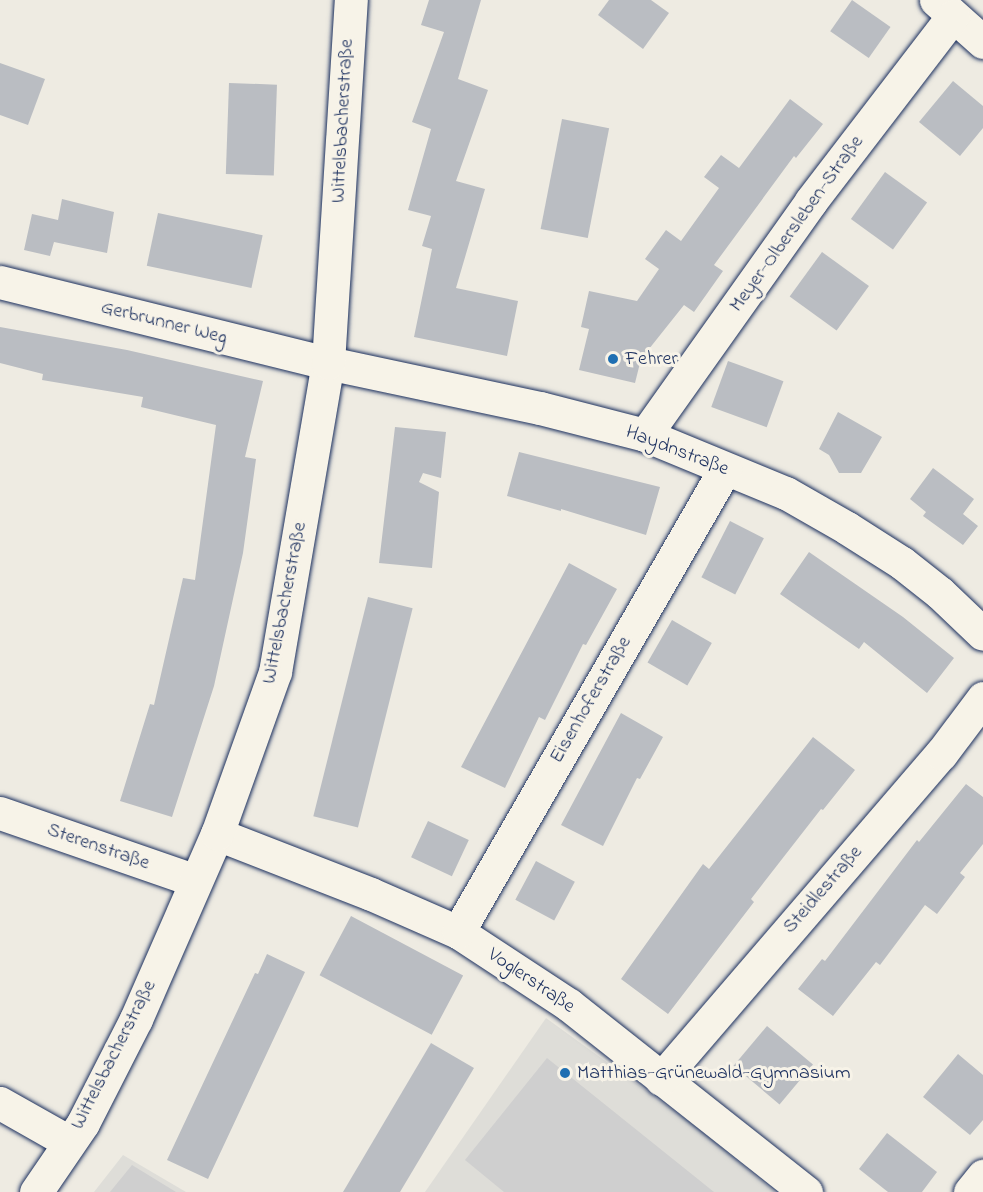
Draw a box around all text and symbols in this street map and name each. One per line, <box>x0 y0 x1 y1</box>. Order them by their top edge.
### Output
street label: Wittelsbacherstraße <box>327 38 359 204</box>
street label: Meyer-Olbersleben-Straße <box>725 131 869 317</box>
street label: Gerbrunner Weg <box>98 296 230 350</box>
place label: Fehrer <box>625 347 678 371</box>
marker: Fehrer <box>606 352 620 366</box>
street label: Haydnstraße <box>622 420 732 482</box>
street label: Wittelsbacherstraße <box>258 520 312 686</box>
street label: Eisenhoferstraße <box>545 632 637 768</box>
street label: Sterenstraße <box>44 818 152 876</box>
street label: Steidlestraße <box>778 841 868 939</box>
street label: Voglerstraße <box>483 943 579 1019</box>
street label: Wittelsbacherstraße <box>66 976 162 1134</box>
place label: Matthias-Grünewald-Gymnasium <box>577 1061 850 1085</box>
marker: Matthias-Grünewald-Gymnasium <box>558 1066 572 1080</box>

